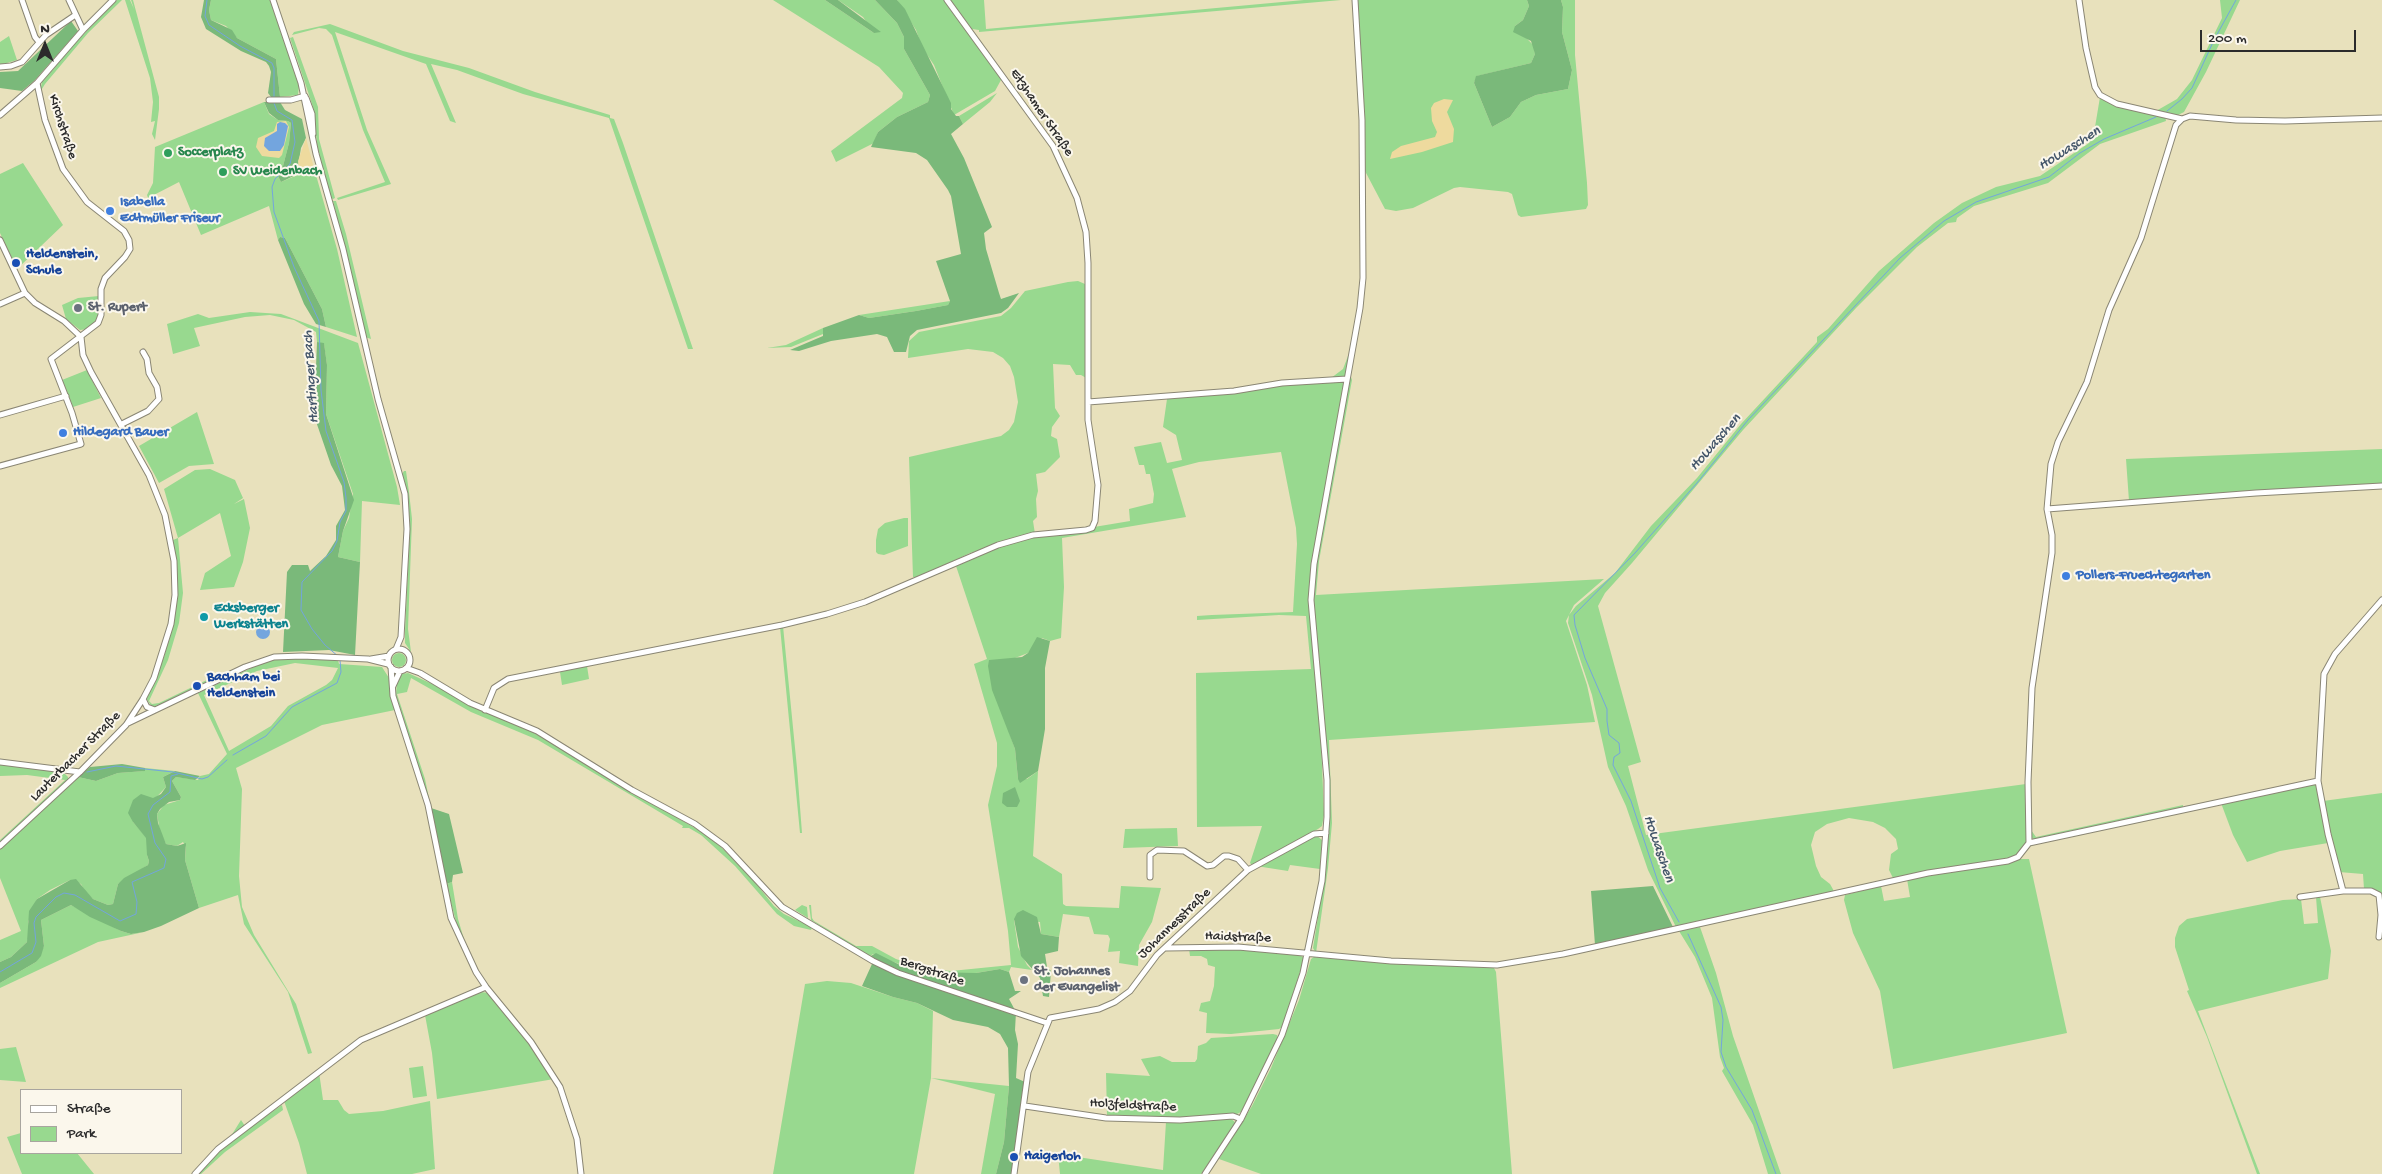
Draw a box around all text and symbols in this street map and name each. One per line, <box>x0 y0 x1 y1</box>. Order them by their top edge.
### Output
north arrow <box>20 20 70 70</box>
scale bar <box>2202 20 2358 52</box>
text: N <box>40 21 50 38</box>
text: 200 m <box>2208 30 2247 48</box>
street label: Etzhamer Straße <box>1006 66 1076 160</box>
street label: Kirchstraße <box>44 92 80 162</box>
water label: Howaschen <box>2036 123 2104 175</box>
place label: Soccerplatz <box>178 145 243 161</box>
marker: Soccerplatz <box>162 147 174 159</box>
place label: SV Weidenbach <box>233 164 322 180</box>
marker: SV Weidenbach <box>217 166 229 178</box>
place label: Isabella Edtmüller Friseur <box>120 195 220 228</box>
marker: Isabella Edtmüller Friseur <box>104 205 116 217</box>
place label: Heldenstein, Schule <box>26 247 99 280</box>
marker: Heldenstein, Schule <box>10 257 22 269</box>
place label: St. Rupert <box>88 300 147 316</box>
marker: St. Rupert <box>72 302 84 314</box>
water label: Hartinger Bach <box>300 330 324 424</box>
water label: Howaschen <box>1686 411 1746 475</box>
place label: Hildegard Bauer <box>73 425 168 441</box>
marker: Hildegard Bauer <box>57 427 69 439</box>
place label: Pollers-Fruechtegarten <box>2076 568 2210 584</box>
marker: Pollers-Fruechtegarten <box>2060 570 2072 582</box>
place label: Ecksberger Werkstätten <box>214 601 288 634</box>
marker: Ecksberger Werkstätten <box>198 611 210 623</box>
place label: Bachham bei Heldenstein <box>207 670 280 702</box>
marker: Bachham bei Heldenstein <box>191 680 203 692</box>
street label: Lauterbacher Straße <box>27 708 125 806</box>
water label: Howaschen <box>1638 813 1678 885</box>
street label: Johannesstraße <box>1135 885 1215 963</box>
street label: Haidstraße <box>1205 928 1271 948</box>
street label: Bergstraße <box>898 953 966 991</box>
place label: St. Johannes der Evangelist <box>1034 964 1119 996</box>
marker: St. Johannes der Evangelist <box>1018 974 1030 986</box>
legend <box>20 1089 182 1154</box>
street label: Holzfeldstraße <box>1089 1095 1177 1117</box>
text: Straße <box>67 1100 111 1118</box>
text: Park <box>67 1125 96 1143</box>
place label: Haigerloh <box>1024 1149 1081 1165</box>
marker: Haigerloh <box>1008 1151 1020 1163</box>

